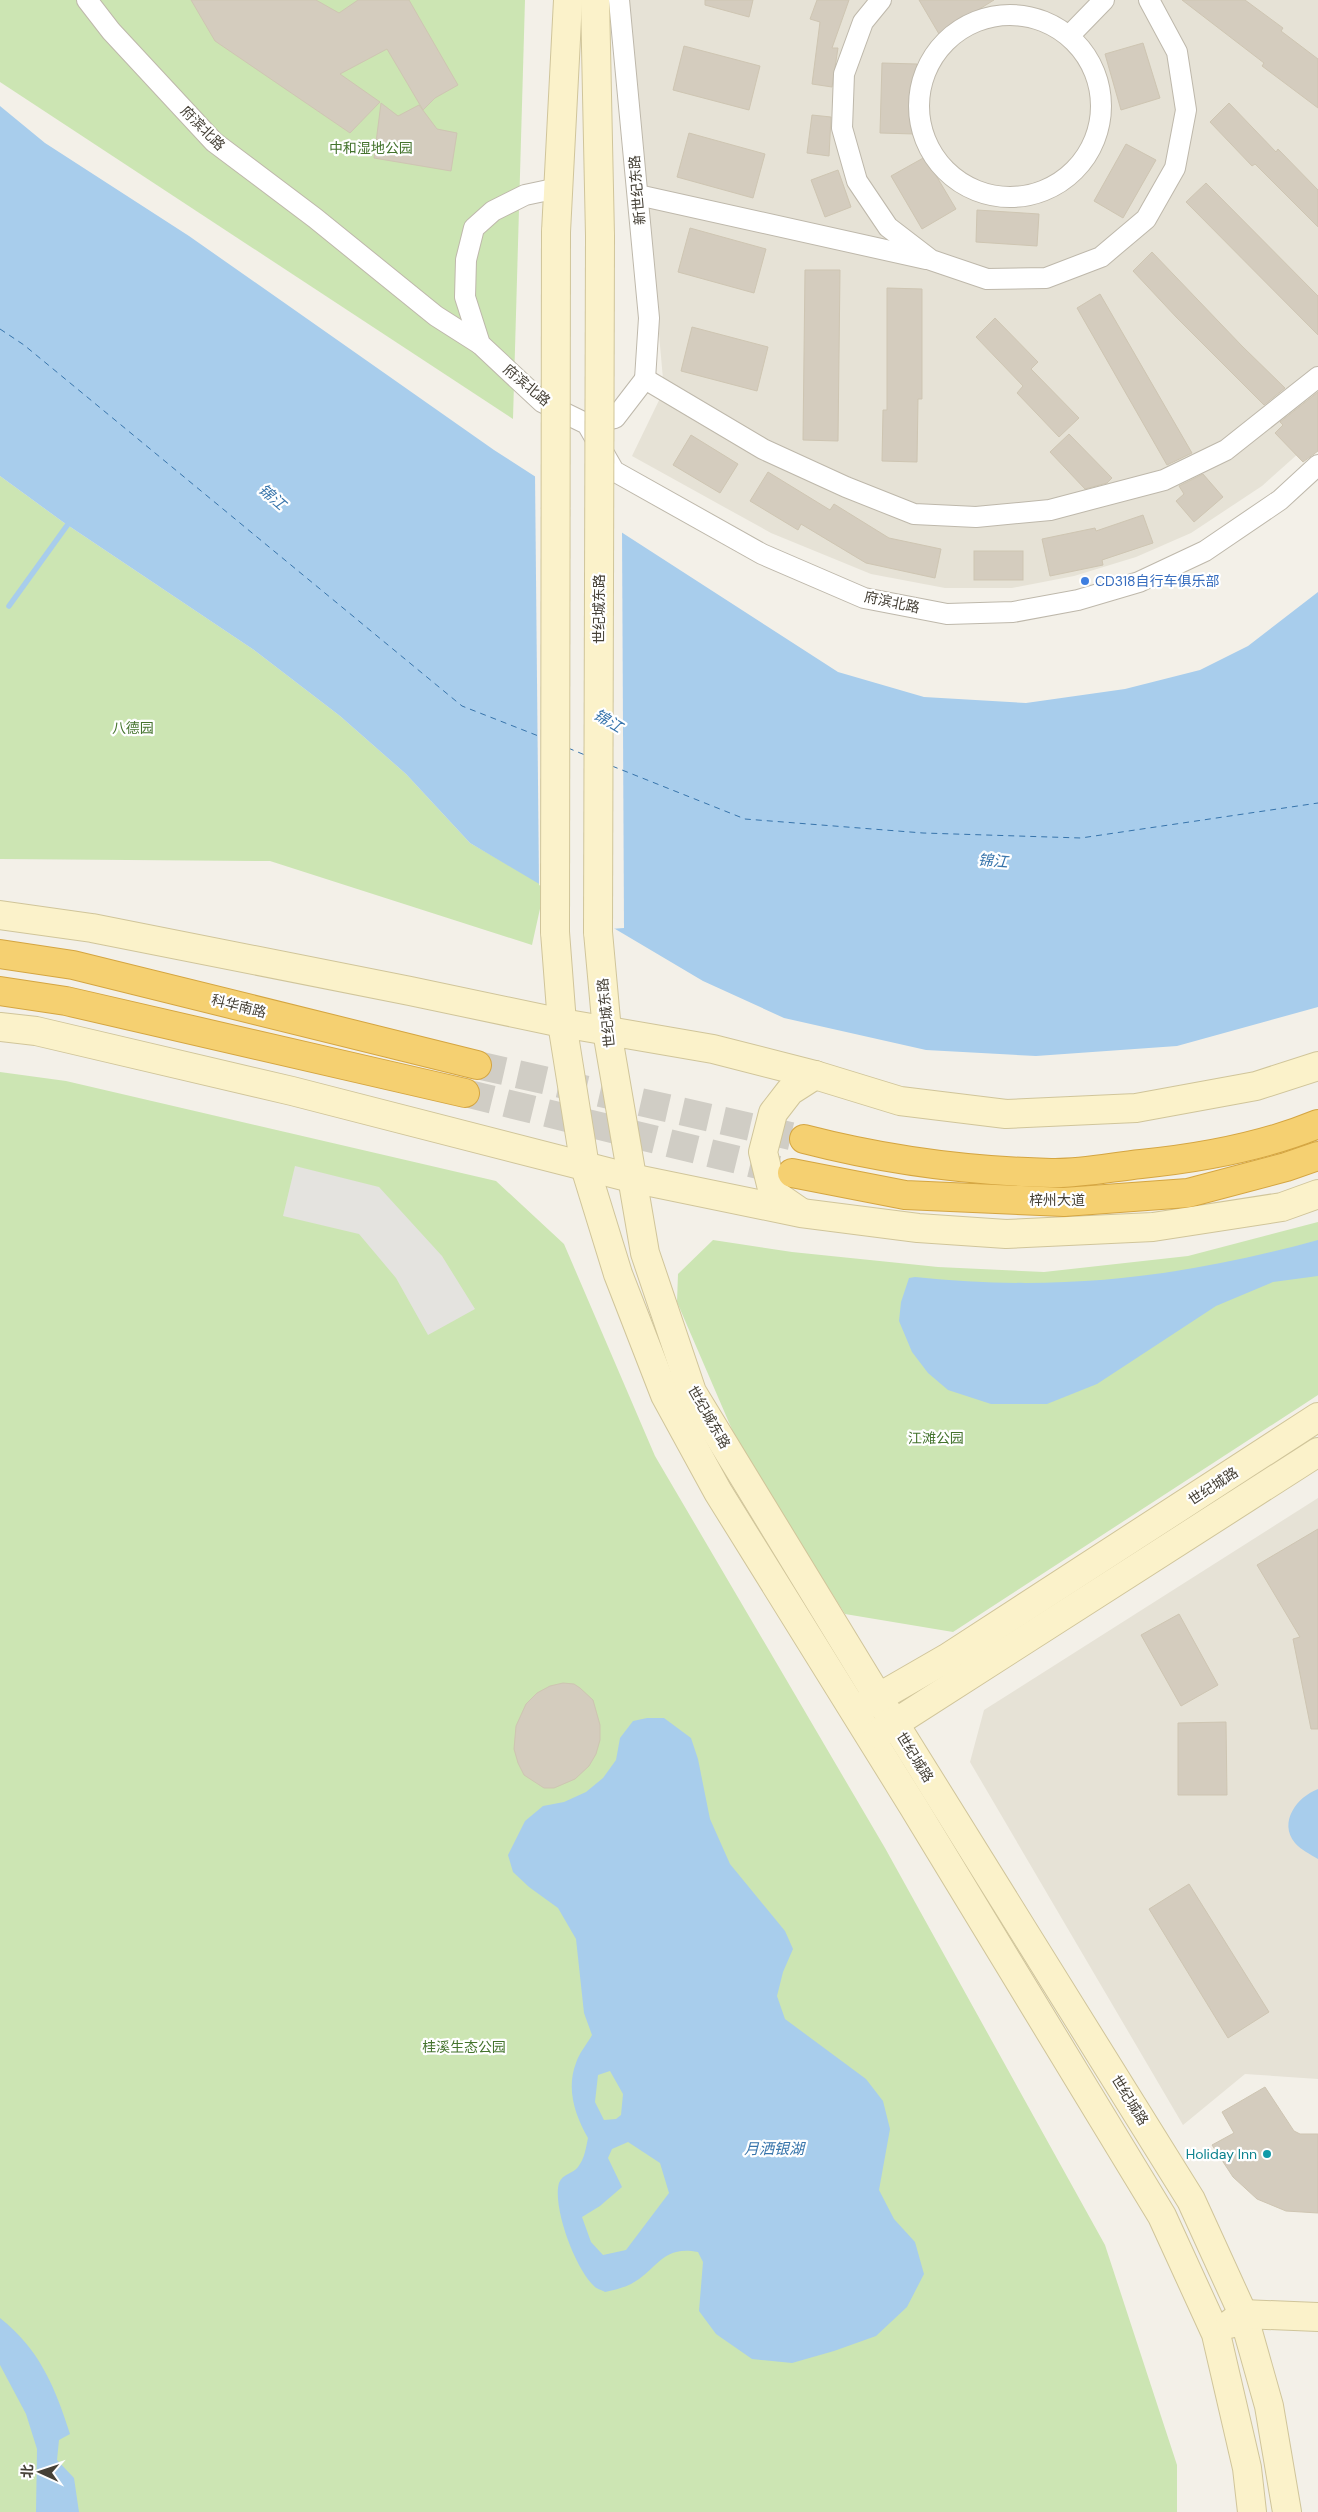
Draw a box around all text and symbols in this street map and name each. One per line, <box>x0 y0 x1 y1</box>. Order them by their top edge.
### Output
street label: 府滨北路 <box>177 102 229 154</box>
park label: 中和湿地公园 <box>329 139 413 157</box>
street label: 新世纪东路 <box>625 154 649 226</box>
street label: 府滨北路 <box>500 360 554 410</box>
water label: 锦江 <box>254 480 291 516</box>
place label: CD318自行车俱乐部 <box>1095 572 1220 590</box>
street label: 世纪城东路 <box>590 574 608 644</box>
marker: CD318自行车俱乐部 <box>1079 575 1091 587</box>
street label: 府滨北路 <box>863 587 921 617</box>
water label: 锦江 <box>590 705 628 738</box>
park label: 八德园 <box>112 719 154 737</box>
water label: 锦江 <box>977 850 1011 872</box>
street label: 世纪城东路 <box>593 977 619 1049</box>
street label: 科华南路 <box>210 990 268 1022</box>
street label: 梓州大道 <box>1029 1191 1085 1209</box>
street label: 世纪城东路 <box>684 1382 734 1452</box>
park label: 江滩公园 <box>908 1429 964 1447</box>
street label: 世纪城路 <box>1185 1463 1241 1509</box>
street label: 世纪城路 <box>893 1728 937 1786</box>
park label: 桂溪生态公园 <box>422 2038 506 2056</box>
street label: 世纪城路 <box>1108 2071 1152 2129</box>
water label: 月洒银湖 <box>744 2139 806 2159</box>
place label: Holiday Inn <box>1186 2145 1257 2163</box>
marker: Holiday Inn <box>1261 2148 1273 2160</box>
north arrow <box>15 2447 65 2497</box>
text: 北 <box>18 2464 36 2479</box>

